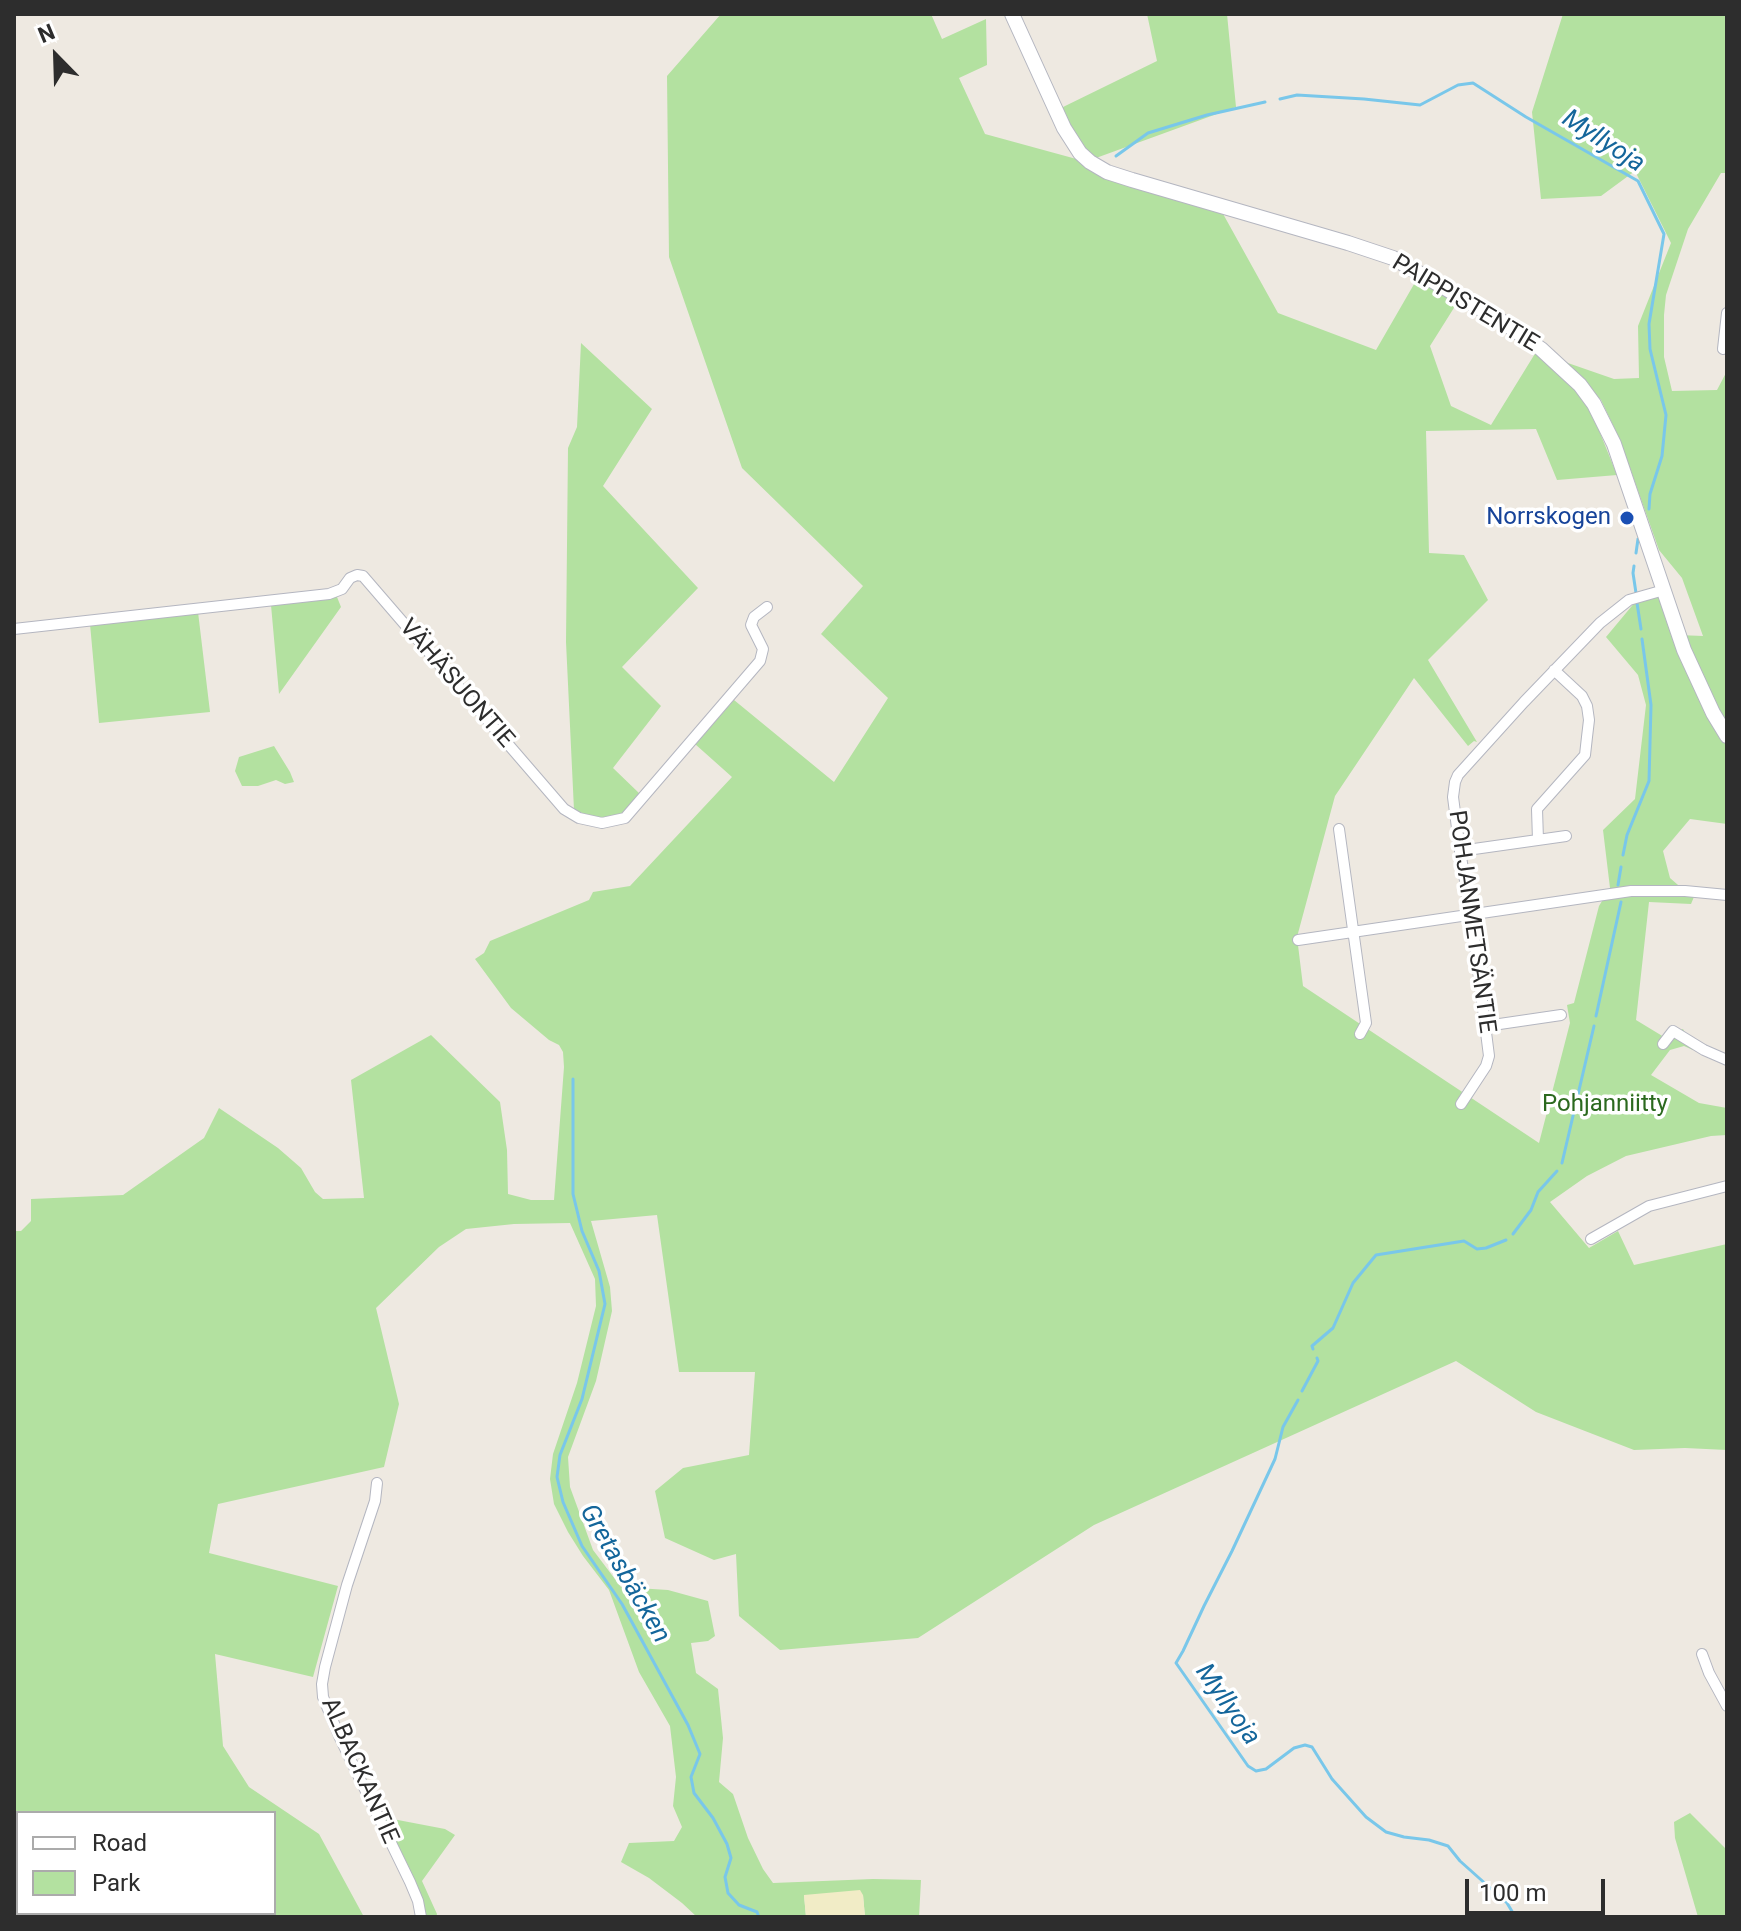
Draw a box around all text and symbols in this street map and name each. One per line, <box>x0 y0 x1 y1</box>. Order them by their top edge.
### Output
north arrow <box>16 16 96 96</box>
text: N <box>34 19 58 48</box>
water label: Myllyoja <box>1556 104 1650 180</box>
street label: PAIPPISTENTIE <box>1386 249 1544 359</box>
place label: Norrskogen <box>1486 504 1611 532</box>
marker: Norrskogen <box>1618 509 1636 527</box>
street label: VÄHÄSUONTIE <box>392 614 520 754</box>
street label: POHJANMETSÄNTIE <box>1441 809 1501 1035</box>
park label: Pohjanniitty <box>1542 1091 1668 1119</box>
water label: Gretasbäcken <box>572 1499 676 1649</box>
water label: Myllyoja <box>1188 1658 1266 1752</box>
street label: ALBACKANTIE <box>314 1694 404 1848</box>
legend <box>16 1811 276 1915</box>
text: Road <box>92 1829 147 1857</box>
scale bar <box>1469 1863 1609 1913</box>
text: Park <box>92 1869 140 1897</box>
text: 100 m <box>1479 1879 1546 1907</box>

